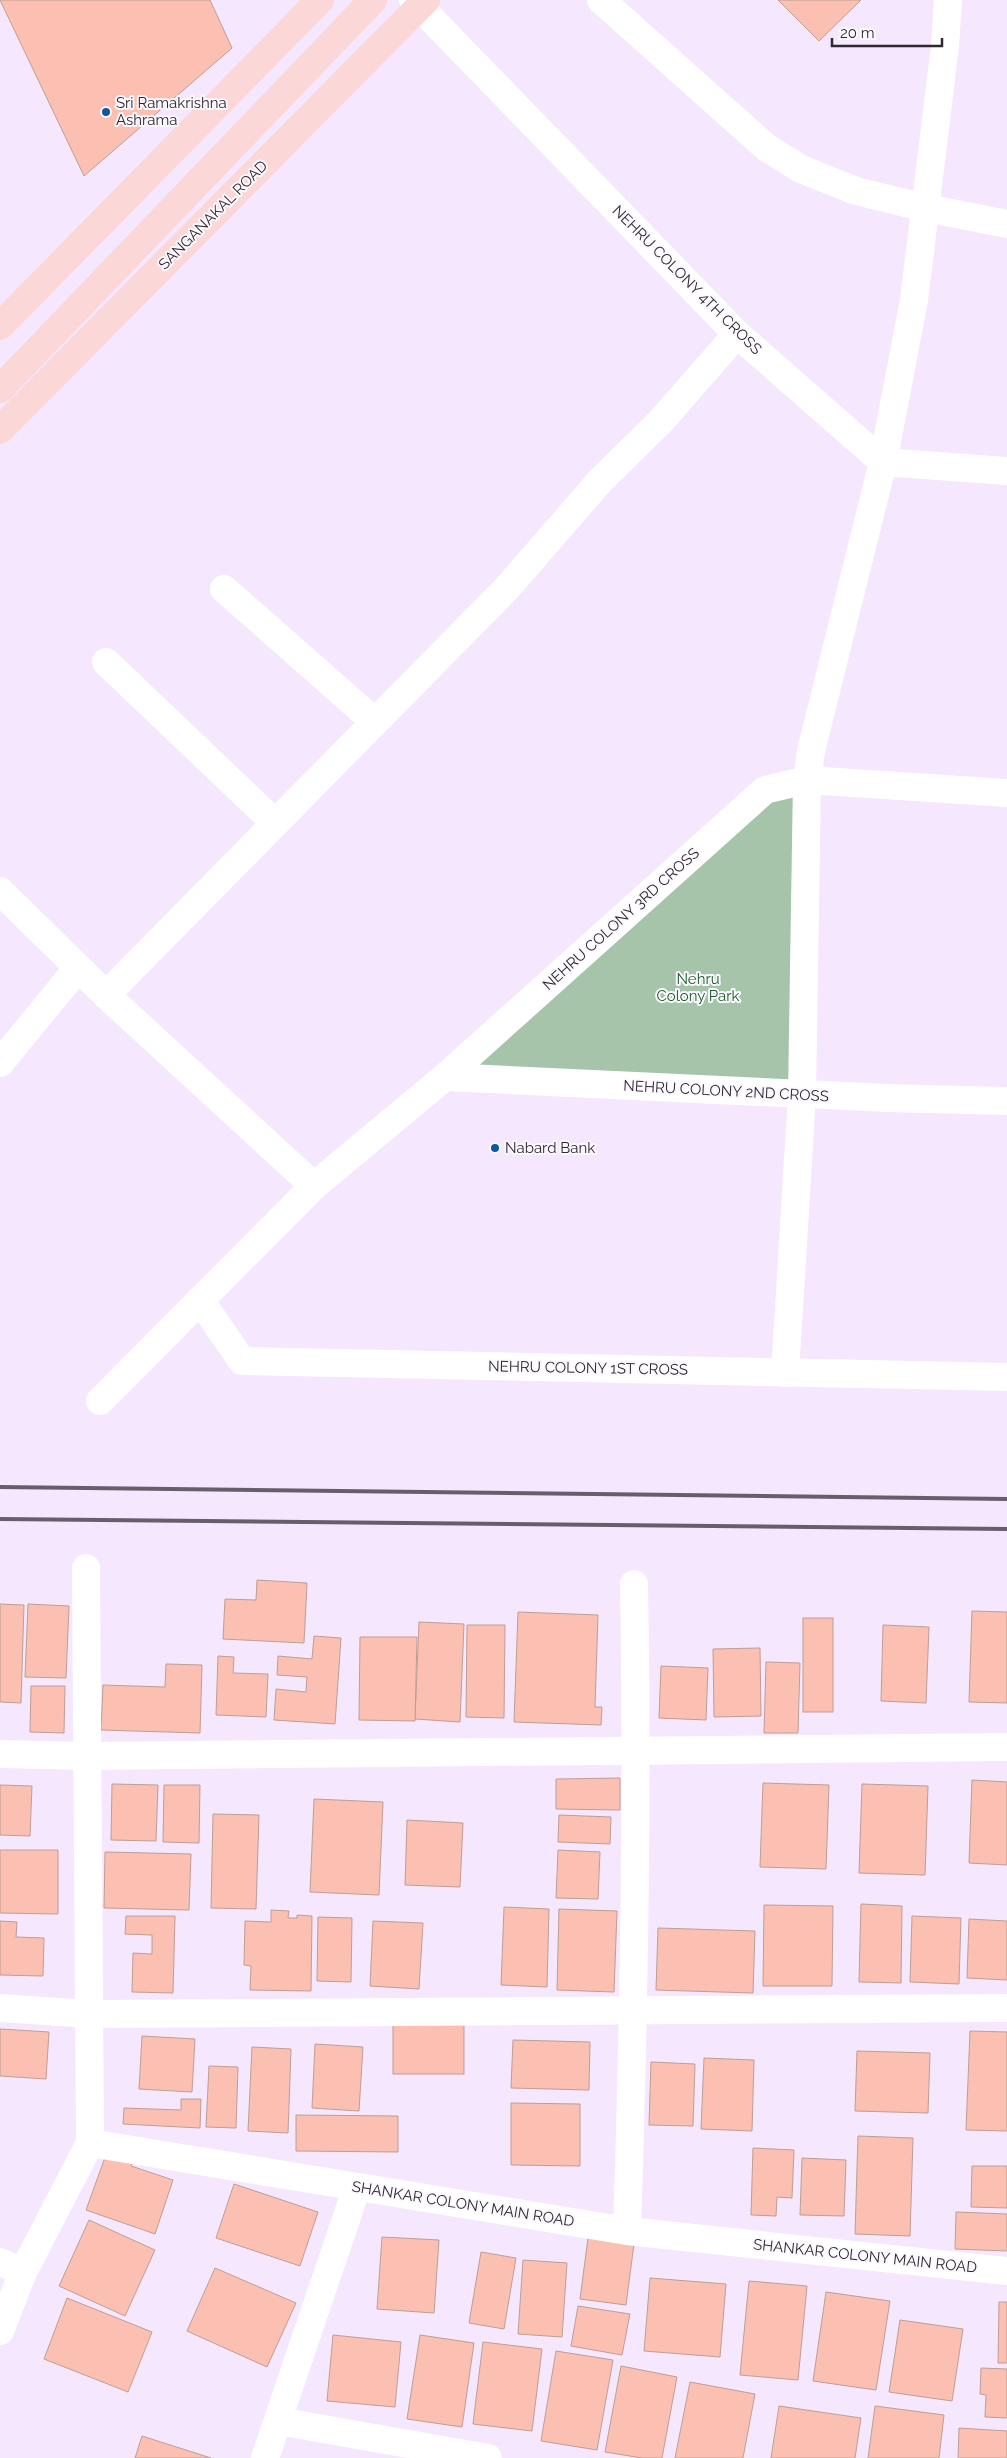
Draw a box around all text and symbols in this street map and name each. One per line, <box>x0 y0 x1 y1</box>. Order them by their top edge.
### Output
scale bar <box>832 15 942 47</box>
text: 20 m <box>840 24 875 42</box>
place label: Sri Ramakrishna Ashrama <box>116 94 227 129</box>
marker: Sri Ramakrishna Ashrama <box>100 106 112 118</box>
street label: SANGANAKAL ROAD <box>155 157 271 273</box>
street label: NEHRU COLONY 4TH CROSS <box>609 202 765 358</box>
street label: NEHRU COLONY 3RD CROSS <box>539 844 703 994</box>
park label: Nehru Colony Park <box>657 970 740 1005</box>
street label: NEHRU COLONY 2ND CROSS <box>623 1077 829 1105</box>
place label: Nabard Bank <box>505 1139 595 1157</box>
marker: Nabard Bank <box>489 1142 501 1154</box>
street label: NEHRU COLONY 1ST CROSS <box>488 1357 688 1379</box>
street label: SHANKAR COLONY MAIN ROAD <box>351 2178 576 2231</box>
street label: SHANKAR COLONY MAIN ROAD <box>752 2235 978 2277</box>

